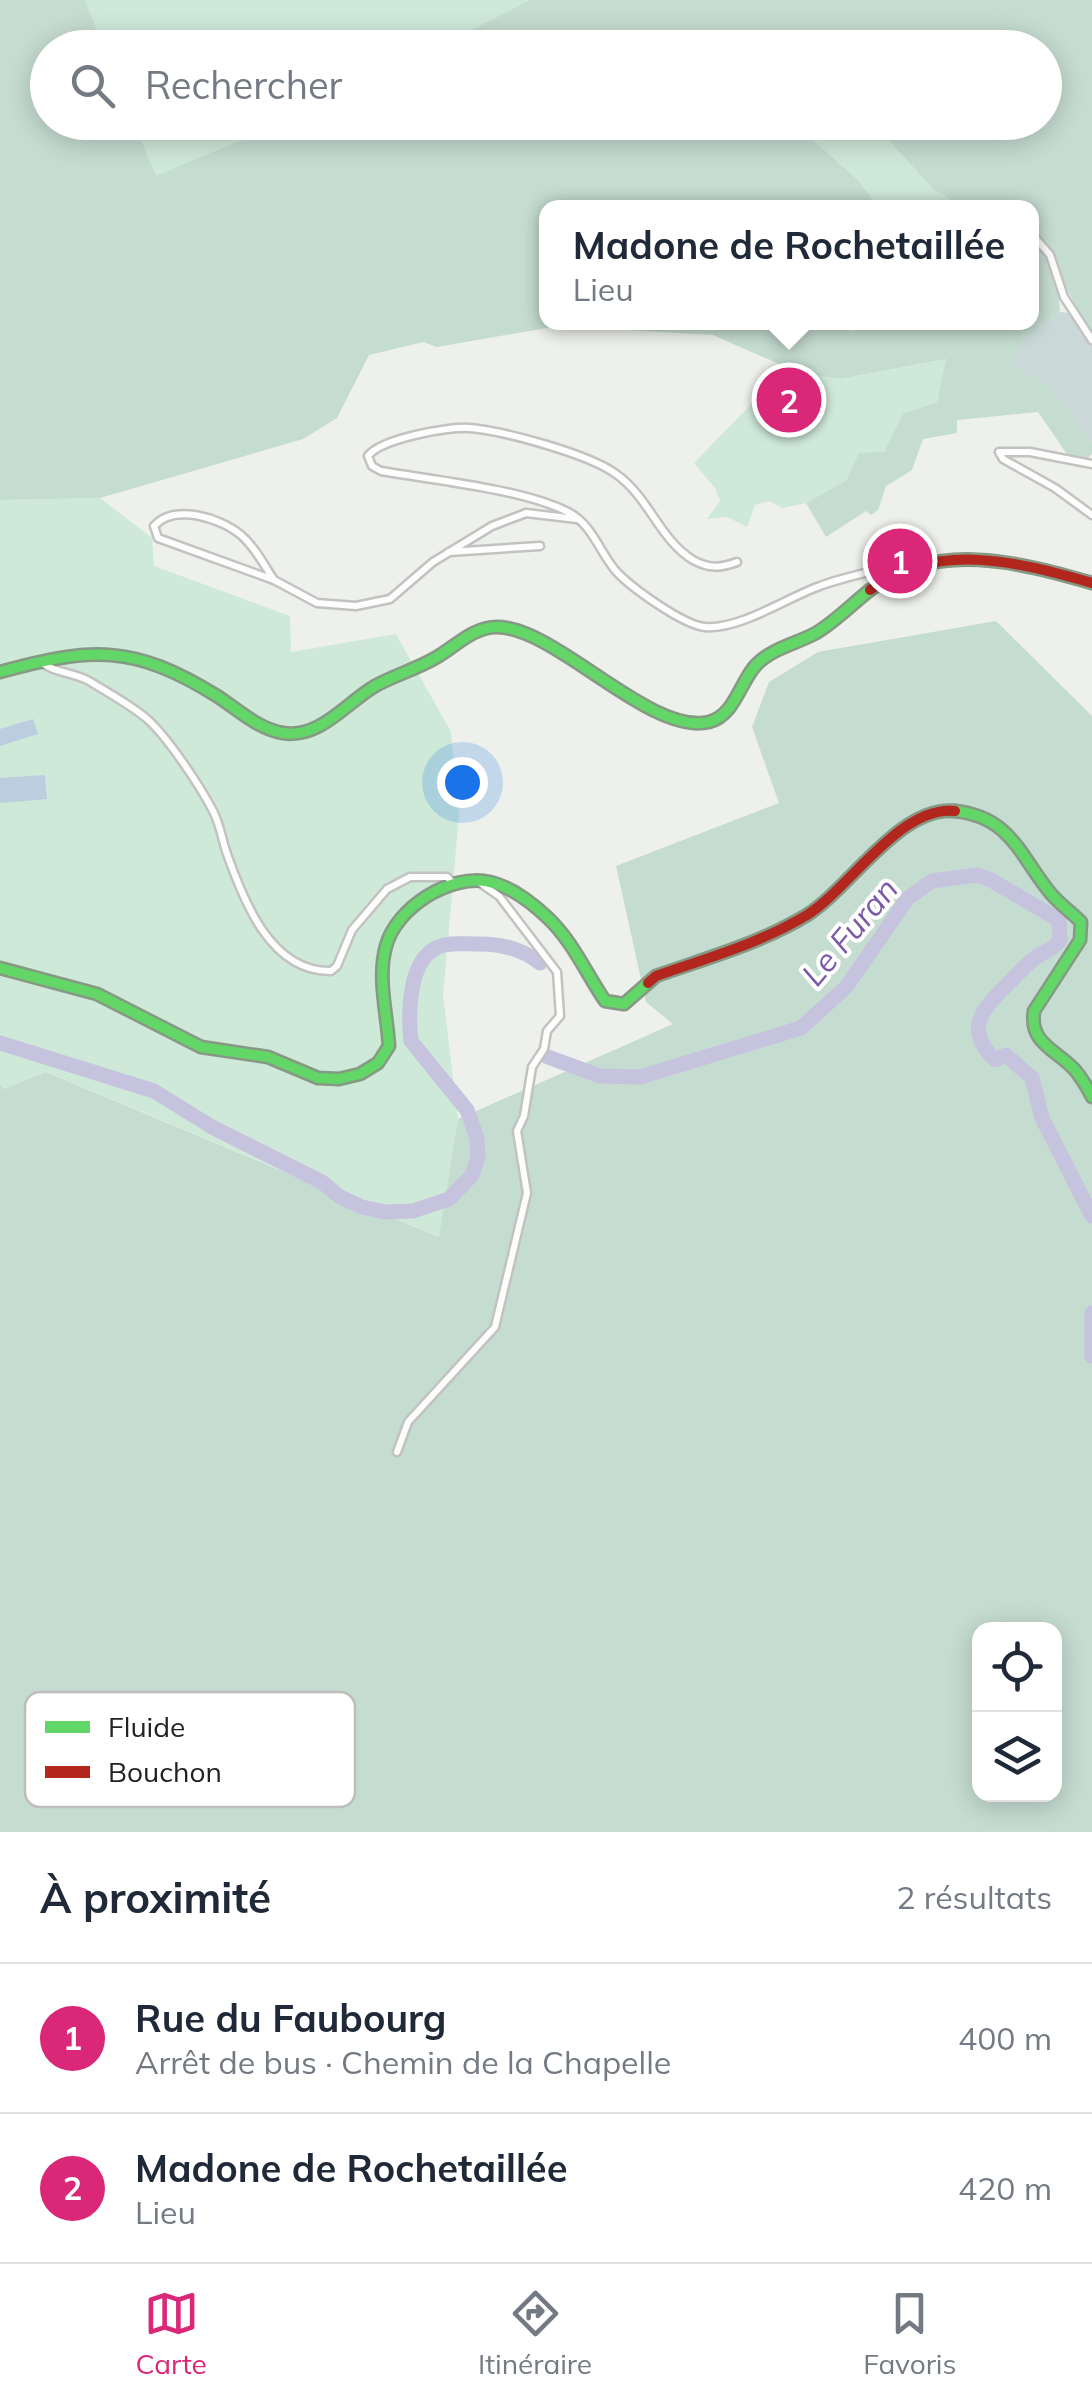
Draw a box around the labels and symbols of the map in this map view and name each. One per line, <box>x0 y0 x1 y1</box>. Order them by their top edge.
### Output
pin: 2 <box>756 362 822 438</box>
pin: 1 <box>868 524 932 598</box>
your location <box>437 757 488 808</box>
water label: Le Furan <box>793 869 906 993</box>
legend <box>25 1692 355 1807</box>
text: Fluide <box>108 1709 185 1744</box>
text: Bouchon <box>108 1754 222 1789</box>

